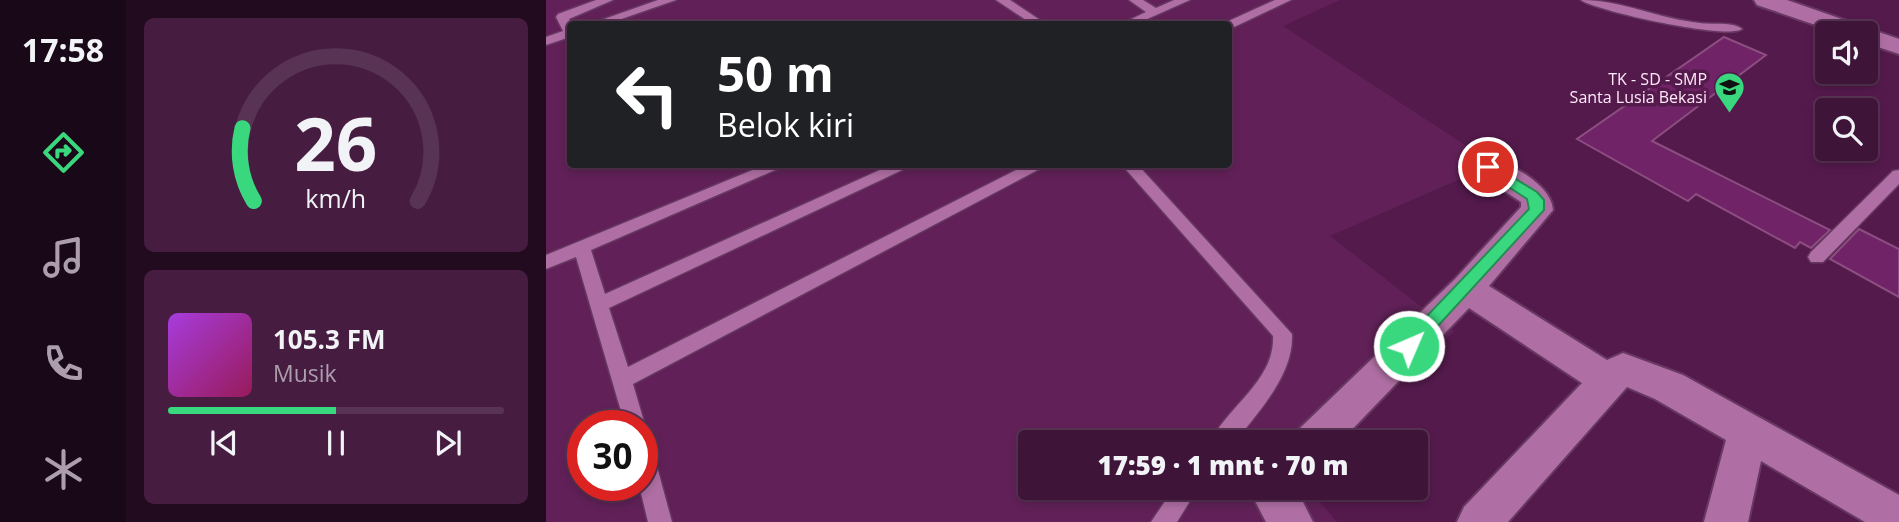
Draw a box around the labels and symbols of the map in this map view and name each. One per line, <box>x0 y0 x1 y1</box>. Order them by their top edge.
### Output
place label: TK - SD - SMP Santa Lusia Bekasi <box>1570 68 1707 108</box>
school or university icon: TK - SD - SMP Santa Lusia Bekasi <box>1713 71 1747 115</box>
pin <box>1458 137 1518 197</box>
position arrow <box>1372 309 1446 383</box>
speed limit sign: 30 <box>567 410 658 501</box>

